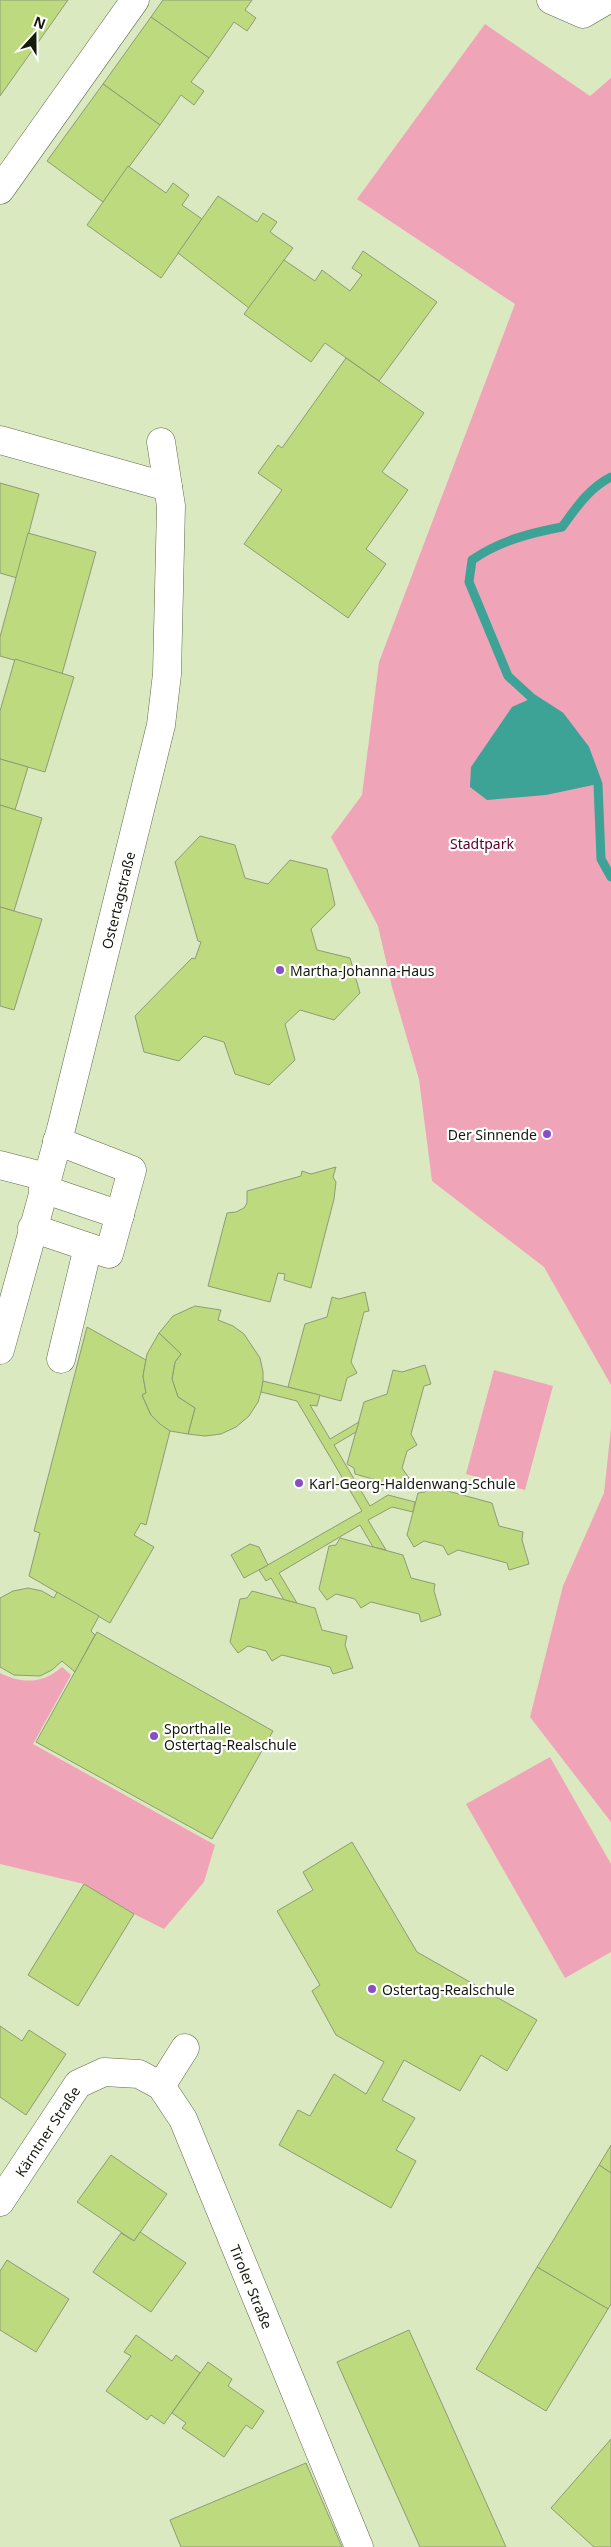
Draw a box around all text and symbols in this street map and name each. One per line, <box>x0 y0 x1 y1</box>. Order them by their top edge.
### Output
north arrow <box>10 10 60 60</box>
text: N <box>31 11 49 33</box>
park label: Stadtpark <box>450 834 515 853</box>
street label: Ostertagstraße <box>96 849 139 951</box>
place label: Martha-Johanna-Haus <box>290 961 435 980</box>
marker: Martha-Johanna-Haus <box>274 964 286 976</box>
place label: Der Sinnende <box>448 1125 537 1144</box>
marker: Der Sinnende <box>541 1128 553 1140</box>
place label: Karl-Georg-Haldenwang-Schule <box>309 1474 516 1493</box>
marker: Karl-Georg-Haldenwang-Schule <box>293 1477 305 1489</box>
place label: Sporthalle Ostertag-Realschule <box>164 1719 297 1754</box>
marker: Sporthalle Ostertag-Realschule <box>148 1730 160 1742</box>
place label: Ostertag-Realschule <box>382 1980 515 1999</box>
marker: Ostertag-Realschule <box>366 1983 378 1995</box>
street label: Kärntner Straße <box>10 2082 84 2180</box>
street label: Tiroler Straße <box>226 2242 278 2332</box>

